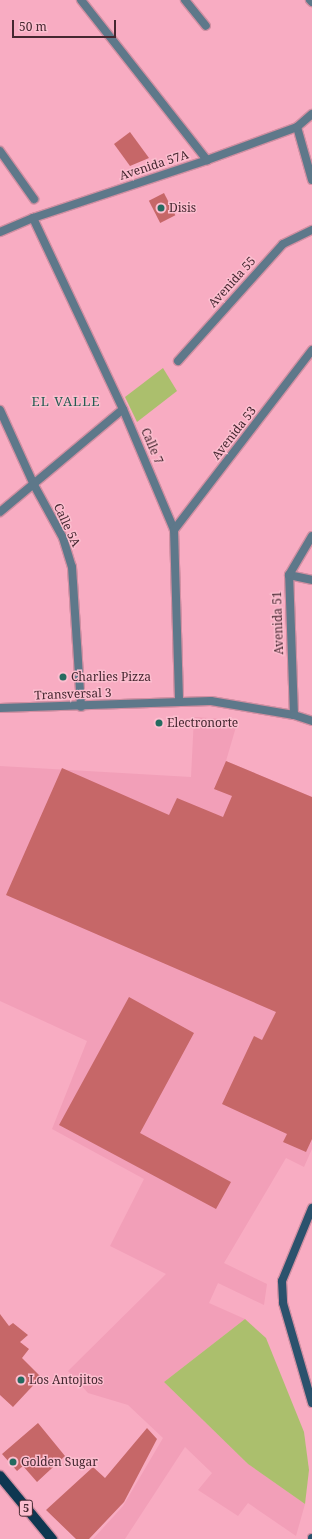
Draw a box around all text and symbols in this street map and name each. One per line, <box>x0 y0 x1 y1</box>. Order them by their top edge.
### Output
scale bar <box>14 12 118 38</box>
text: 50 m <box>19 18 47 35</box>
street label: Avenida 57A <box>118 147 190 183</box>
place label: Disis <box>169 201 196 215</box>
marker: Disis <box>156 203 166 213</box>
street label: Avenida 55 <box>205 254 259 310</box>
district label: EL VALLE <box>32 393 100 409</box>
street label: Avenida 53 <box>209 404 259 462</box>
street label: Calle 7 <box>138 426 166 466</box>
street label: Calle 5A <box>51 501 83 549</box>
street label: Avenida 51 <box>270 591 286 655</box>
place label: Charlies Pizza <box>71 670 151 684</box>
marker: Charlies Pizza <box>58 672 68 682</box>
street label: Transversal 3 <box>34 685 112 703</box>
place label: Electronorte <box>167 716 238 730</box>
marker: Electronorte <box>154 718 164 728</box>
place label: Los Antojitos <box>29 1373 103 1387</box>
marker: Los Antojitos <box>16 1375 26 1385</box>
place label: Golden Sugar <box>21 1455 98 1469</box>
marker: Golden Sugar <box>8 1457 18 1467</box>
road number: 5 <box>18 1499 34 1517</box>

